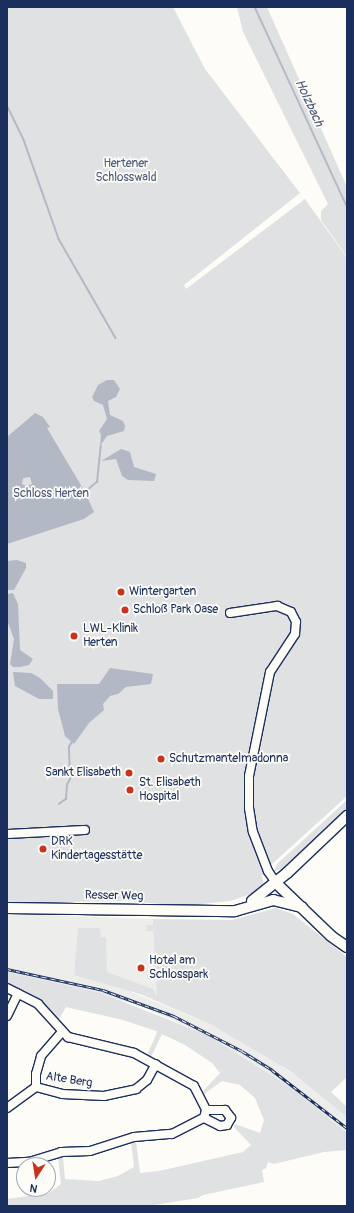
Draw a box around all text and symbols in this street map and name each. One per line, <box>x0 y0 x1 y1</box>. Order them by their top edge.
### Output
water label: Holzbach <box>291 77 327 129</box>
park label: Hertener Schlosswald <box>95 157 157 185</box>
park label: Schloss Herten <box>13 487 89 501</box>
place label: Wintergarten <box>129 585 196 599</box>
marker: Wintergarten <box>116 587 126 597</box>
place label: Schloß Park Oase <box>133 603 218 617</box>
marker: Schloß Park Oase <box>120 605 130 615</box>
place label: LWL-Klinik Herten <box>83 622 138 650</box>
marker: LWL-Klinik Herten <box>68 630 80 642</box>
place label: Schutzmantelmadonna <box>169 752 288 766</box>
marker: Schutzmantelmadonna <box>156 754 166 764</box>
place label: Sankt Elisabeth <box>45 766 121 780</box>
marker: Sankt Elisabeth <box>124 768 134 778</box>
place label: St. Elisabeth Hospital <box>139 776 201 804</box>
marker: St. Elisabeth Hospital <box>124 784 136 796</box>
place label: DRK Kindertagesstätte <box>51 835 142 863</box>
marker: DRK Kindertagesstätte <box>38 844 48 854</box>
street label: Resser Weg <box>85 888 143 904</box>
place label: Hotel am Schlosspark <box>149 954 208 982</box>
marker: Hotel am Schlosspark <box>136 963 146 973</box>
street label: Alte Berg <box>45 1069 93 1091</box>
north arrow <box>16 1157 56 1197</box>
text: N <box>29 1181 39 1195</box>

